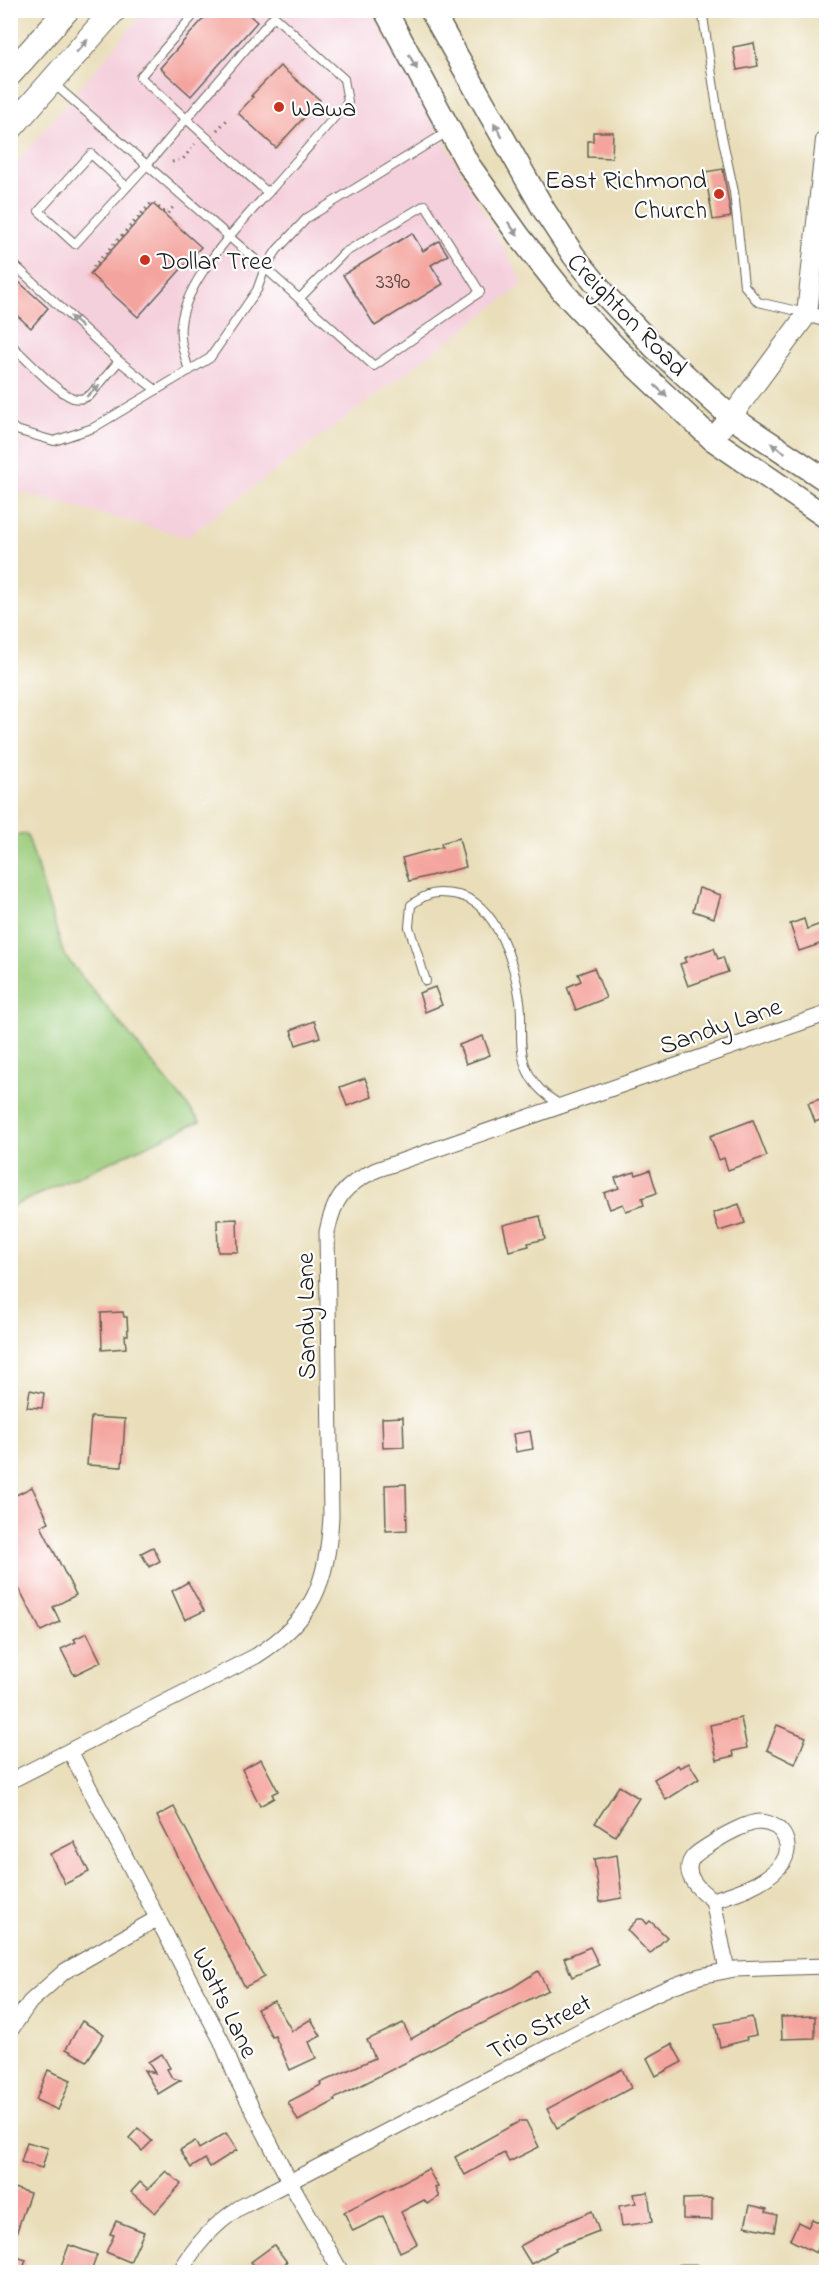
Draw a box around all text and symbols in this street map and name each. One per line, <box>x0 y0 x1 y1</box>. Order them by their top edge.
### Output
one-way arrow <box>75 39 88 54</box>
one-way arrow <box>408 54 418 71</box>
place label: Wawa <box>291 91 356 129</box>
marker: Wawa <box>272 100 286 114</box>
one-way arrow <box>493 121 503 138</box>
place label: East Richmond Church <box>545 163 707 231</box>
marker: East Richmond Church <box>712 187 726 201</box>
one-way arrow <box>507 221 519 237</box>
place label: Dollar Tree <box>156 244 273 282</box>
street label: Creighton Road <box>557 245 695 387</box>
marker: Dollar Tree <box>138 253 152 267</box>
house number: 3390 <box>376 267 410 299</box>
one-way arrow <box>69 315 84 329</box>
one-way arrow <box>654 384 669 398</box>
one-way arrow <box>85 385 100 398</box>
one-way arrow <box>770 443 786 454</box>
street label: Sandy Lane <box>655 989 788 1067</box>
street label: Sandy Lane <box>288 1252 328 1380</box>
street label: Watts Lane <box>180 1941 267 2066</box>
street label: Trio Street <box>482 1985 600 2072</box>

